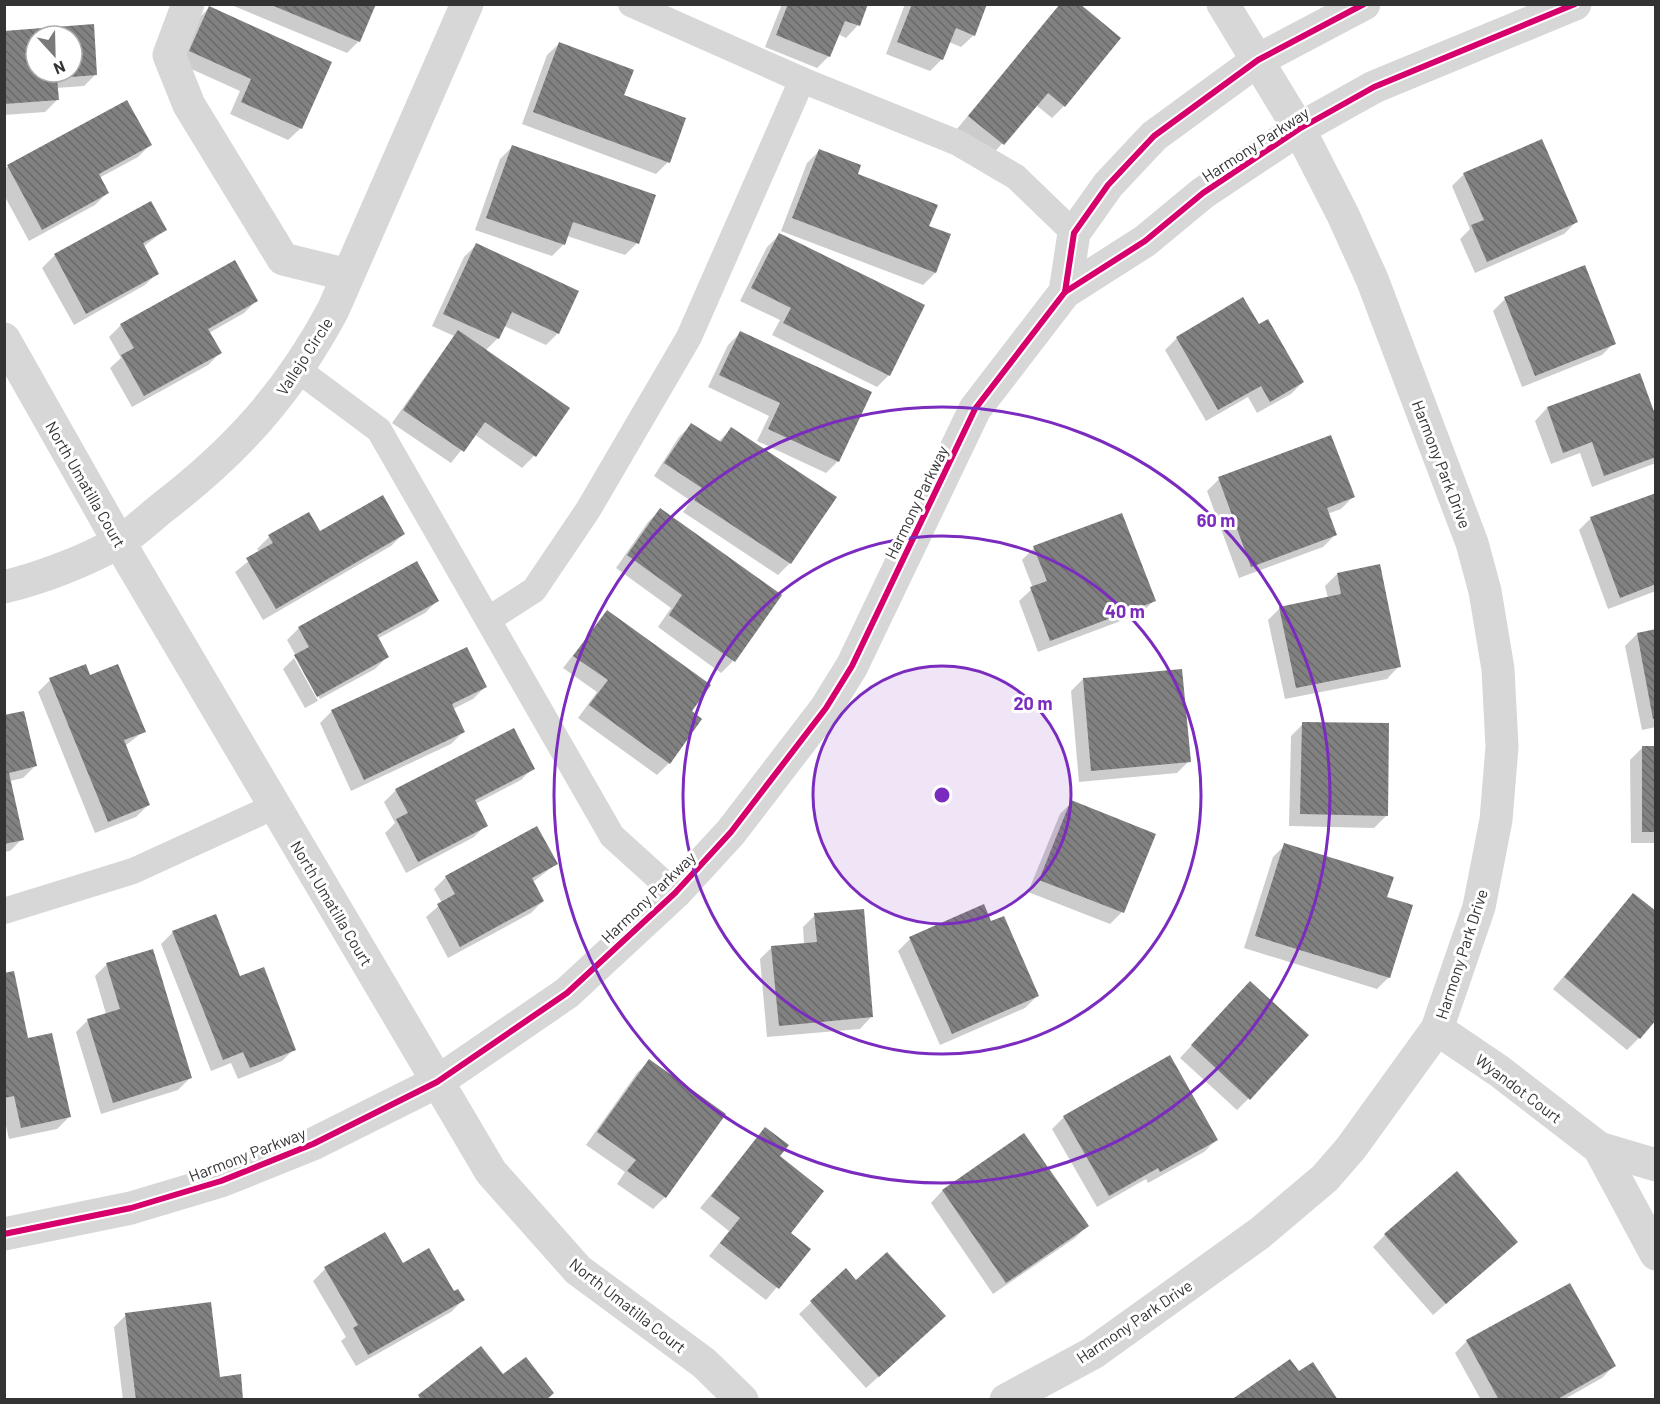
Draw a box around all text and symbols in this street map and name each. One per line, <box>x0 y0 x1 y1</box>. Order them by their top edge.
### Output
north arrow <box>24 24 84 84</box>
text: N <box>51 58 68 79</box>
street label: Harmony Parkway <box>1198 102 1313 186</box>
street label: Vallejo Circle <box>272 314 336 398</box>
street label: Harmony Park Drive <box>1409 397 1475 531</box>
street label: North Umatilla Court <box>42 418 130 550</box>
street label: Harmony Parkway <box>880 442 952 562</box>
text: 60 m <box>1197 509 1235 531</box>
text: 40 m <box>1105 600 1145 622</box>
text: 20 m <box>1014 692 1052 714</box>
centre of rings <box>932 785 952 805</box>
street label: North Umatilla Court <box>287 837 377 969</box>
street label: Harmony Parkway <box>597 847 700 947</box>
street label: Harmony Park Drive <box>1431 887 1491 1021</box>
street label: Wyandot Court <box>1472 1049 1566 1127</box>
street label: Harmony Parkway <box>186 1123 309 1185</box>
street label: North Umatilla Court <box>566 1254 690 1356</box>
street label: Harmony Park Drive <box>1072 1275 1196 1367</box>

